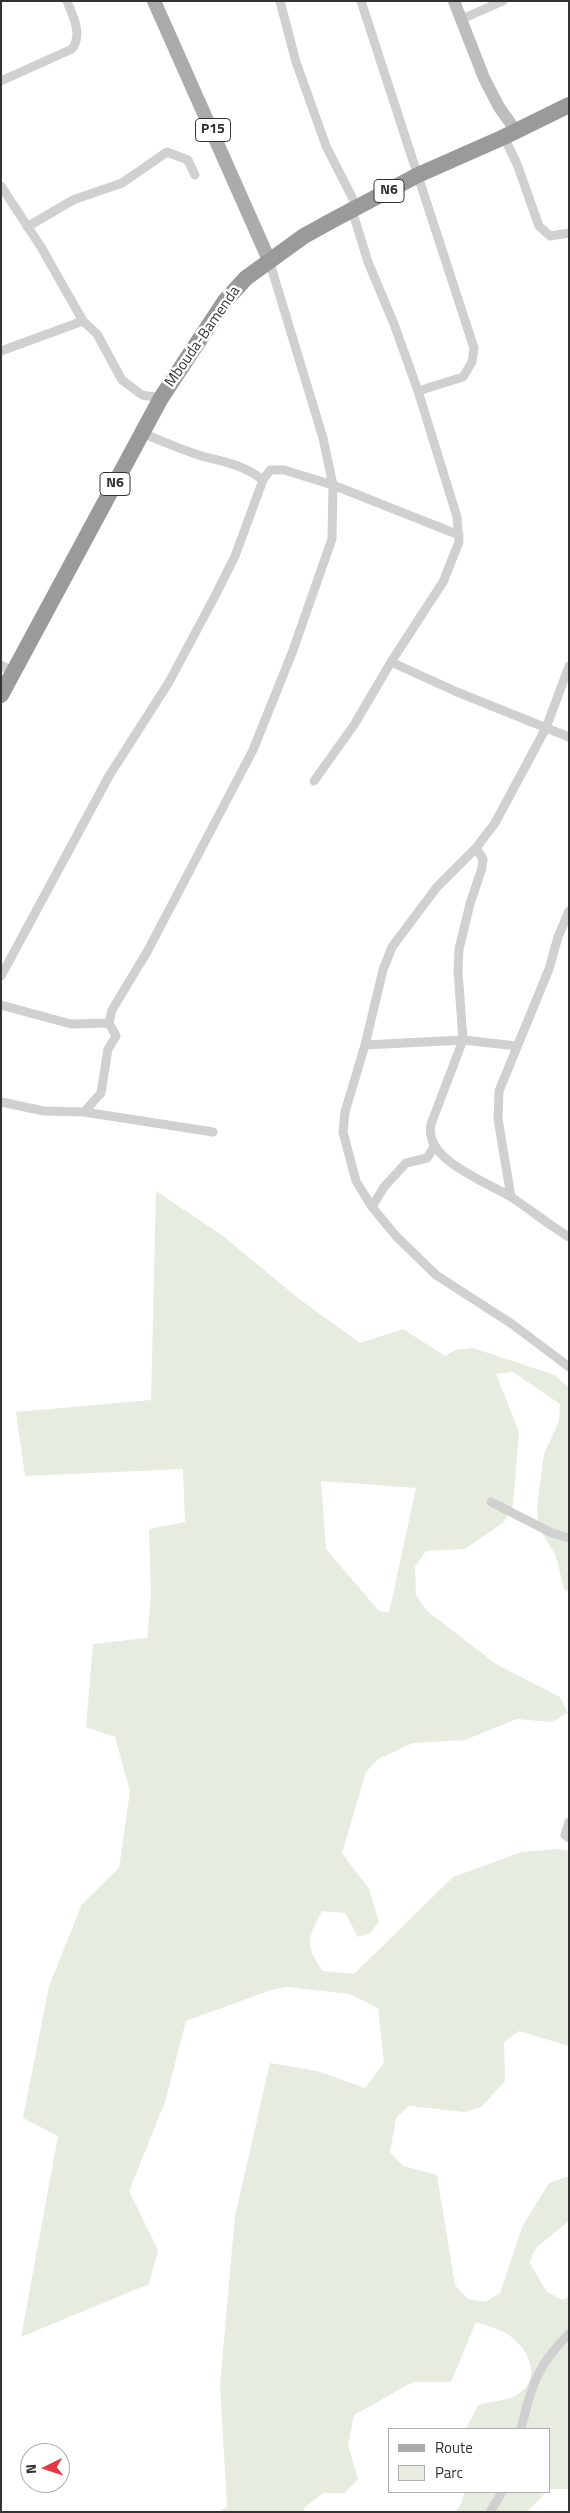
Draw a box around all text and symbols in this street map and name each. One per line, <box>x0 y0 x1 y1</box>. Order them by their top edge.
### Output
road number: P15 <box>196 118 230 142</box>
road number: N6 <box>374 180 404 202</box>
street label: Mbouda-Bamenda <box>162 283 244 391</box>
road number: N6 <box>100 472 130 496</box>
legend <box>388 2428 550 2493</box>
text: Route <box>435 2436 473 2459</box>
north arrow <box>20 2443 70 2493</box>
text: Parc <box>435 2461 463 2484</box>
text: N <box>20 2463 41 2475</box>

